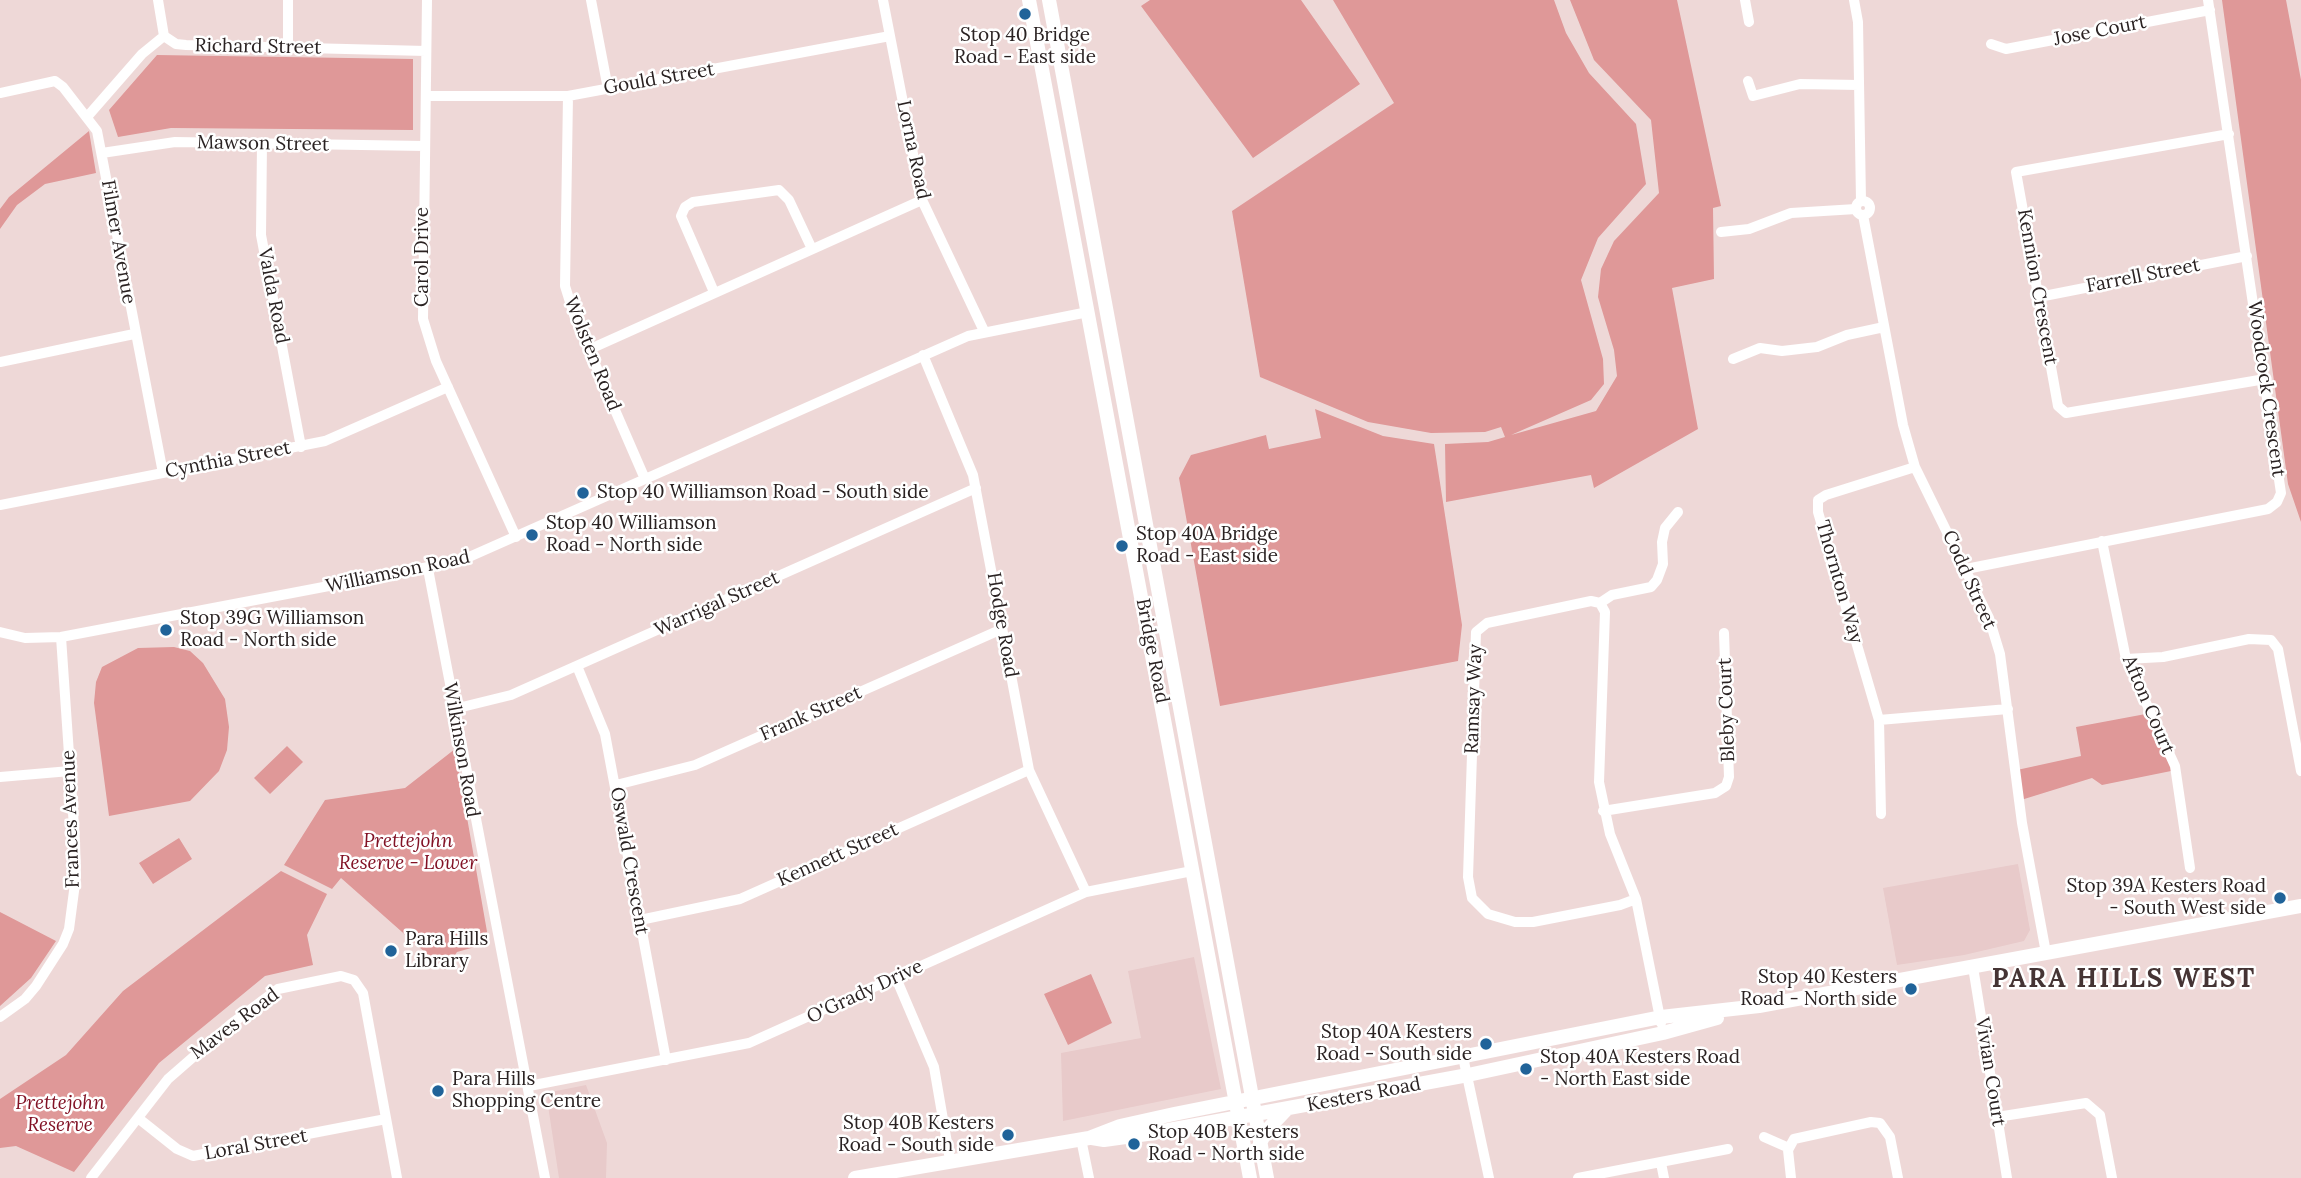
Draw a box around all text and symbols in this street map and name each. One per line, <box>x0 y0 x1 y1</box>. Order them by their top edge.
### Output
marker: Stop 40 Bridge Road - East side <box>1017 6 1033 22</box>
street label: Jose Court <box>2052 11 2148 51</box>
place label: Stop 40 Bridge Road - East side <box>954 25 1096 69</box>
street label: Richard Street <box>194 34 322 60</box>
street label: Gould Street <box>602 58 716 100</box>
street label: Lorna Road <box>891 98 935 202</box>
street label: Mawson Street <box>197 131 329 157</box>
street label: Filmer Avenue <box>96 178 140 306</box>
street label: Carol Drive <box>412 207 434 307</box>
street label: Kennion Crescent <box>2012 207 2062 367</box>
street label: Valda Road <box>253 246 293 346</box>
street label: Farrell Street <box>2084 254 2202 298</box>
street label: Wolsten Road <box>559 293 625 415</box>
street label: Woodcock Crescent <box>2242 299 2290 479</box>
street label: Cynthia Street <box>163 437 293 483</box>
place label: Stop 40 Williamson Road - South side <box>597 482 929 504</box>
marker: Stop 40 Williamson Road - South side <box>575 485 591 501</box>
place label: Stop 40 Williamson Road - North side <box>546 513 716 557</box>
street label: Thornton Way <box>1811 518 1867 646</box>
place label: Stop 40A Bridge Road - East side <box>1136 524 1278 568</box>
marker: Stop 40 Williamson Road - North side <box>524 527 540 543</box>
street label: Codd Street <box>1937 527 2001 633</box>
marker: Stop 40A Bridge Road - East side <box>1114 538 1130 554</box>
street label: Williamson Road <box>324 546 472 598</box>
street label: Warrigal Street <box>651 566 783 642</box>
street label: Hodge Road <box>982 570 1022 680</box>
street label: Bridge Road <box>1131 597 1173 705</box>
place label: Stop 39G Williamson Road - North side <box>180 608 364 652</box>
marker: Stop 39G Williamson Road - North side <box>158 622 174 638</box>
street label: Ramsay Way <box>1461 644 1487 754</box>
street label: Afton Court <box>2117 652 2179 758</box>
street label: Bleby Court <box>1714 657 1740 763</box>
street label: Wilkinson Road <box>438 681 484 819</box>
street label: Frank Street <box>757 681 865 747</box>
street label: Frances Avenue <box>57 750 85 888</box>
street label: Oswald Crescent <box>605 785 653 937</box>
street label: Kennett Street <box>774 818 902 892</box>
park label: Prettejohn Reserve - Lower <box>339 831 477 875</box>
place label: Stop 39A Kesters Road - South West side <box>2067 876 2266 920</box>
marker: Stop 39A Kesters Road - South West side <box>2272 890 2288 906</box>
place label: Para Hills Library <box>405 929 488 973</box>
marker: Para Hills Library <box>383 943 399 959</box>
street label: O'Grady Drive <box>803 955 927 1029</box>
district label: PARA HILLS WEST <box>1994 964 2254 996</box>
place label: Stop 40 Kesters Road - North side <box>1740 967 1897 1011</box>
marker: Stop 40 Kesters Road - North side <box>1903 981 1919 997</box>
street label: Maves Road <box>186 983 284 1065</box>
street label: Vivian Court <box>1970 1016 2010 1128</box>
place label: Stop 40A Kesters Road - South side <box>1316 1022 1472 1066</box>
marker: Stop 40A Kesters Road - South side <box>1478 1036 1494 1052</box>
place label: Stop 40A Kesters Road - North East side <box>1540 1047 1740 1091</box>
marker: Stop 40A Kesters Road - North East side <box>1518 1061 1534 1077</box>
place label: Para Hills Shopping Centre <box>452 1069 601 1113</box>
street label: Kesters Road <box>1305 1073 1423 1117</box>
marker: Para Hills Shopping Centre <box>430 1083 446 1099</box>
park label: Prettejohn Reserve <box>15 1093 105 1137</box>
place label: Stop 40B Kesters Road - South side <box>838 1113 994 1157</box>
place label: Stop 40B Kesters Road - North side <box>1148 1122 1305 1166</box>
street label: Loral Street <box>203 1125 309 1165</box>
marker: Stop 40B Kesters Road - South side <box>1000 1127 1016 1143</box>
marker: Stop 40B Kesters Road - North side <box>1126 1136 1142 1152</box>

